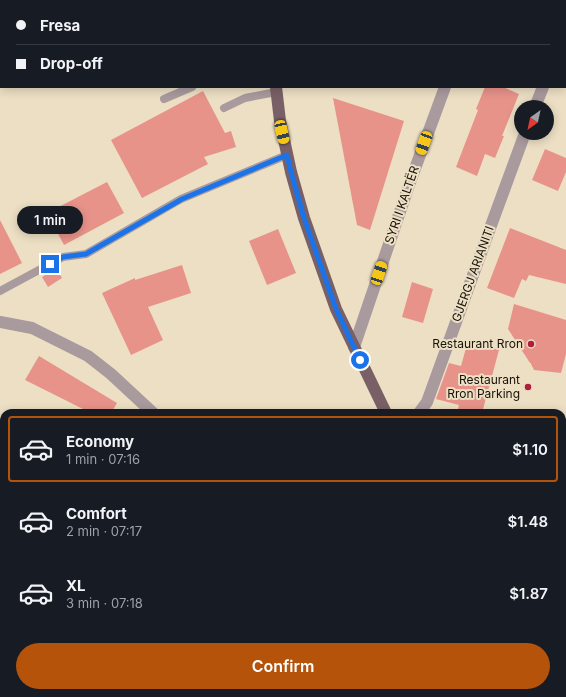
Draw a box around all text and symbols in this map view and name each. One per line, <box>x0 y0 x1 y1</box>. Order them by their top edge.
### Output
text: Fresa <box>40 16 80 35</box>
text: Drop-off <box>40 54 103 73</box>
north arrow <box>514 100 554 140</box>
map controls <box>514 100 554 140</box>
car <box>273 119 291 145</box>
car <box>414 130 434 156</box>
street label: SYRI I KALTËR <box>381 164 422 246</box>
callout: 1 min <box>17 206 83 234</box>
text: 1 min <box>34 212 66 228</box>
street label: GJERGJ ARIANITI <box>448 224 497 324</box>
route end <box>41 255 59 273</box>
car <box>370 260 388 286</box>
place label: Restaurant Rron <box>432 336 523 351</box>
marker: Restaurant Rron <box>526 339 536 349</box>
route start <box>351 351 369 369</box>
place label: Restaurant Rron Parking <box>447 372 520 401</box>
marker: Restaurant Rron Parking <box>523 382 533 392</box>
icon: car <box>18 431 54 467</box>
text: Economy <box>66 432 134 451</box>
text: $1.10 <box>512 440 548 459</box>
text: 1 min · 07:16 <box>66 451 140 467</box>
icon: car <box>18 503 54 539</box>
text: Comfort <box>66 504 127 523</box>
text: $1.48 <box>508 512 548 531</box>
text: 2 min · 07:17 <box>66 523 142 539</box>
icon: car <box>18 575 54 611</box>
text: XL <box>66 576 86 595</box>
text: $1.87 <box>509 584 548 603</box>
text: 3 min · 07:18 <box>66 595 143 611</box>
button: Confirm <box>16 643 550 689</box>

